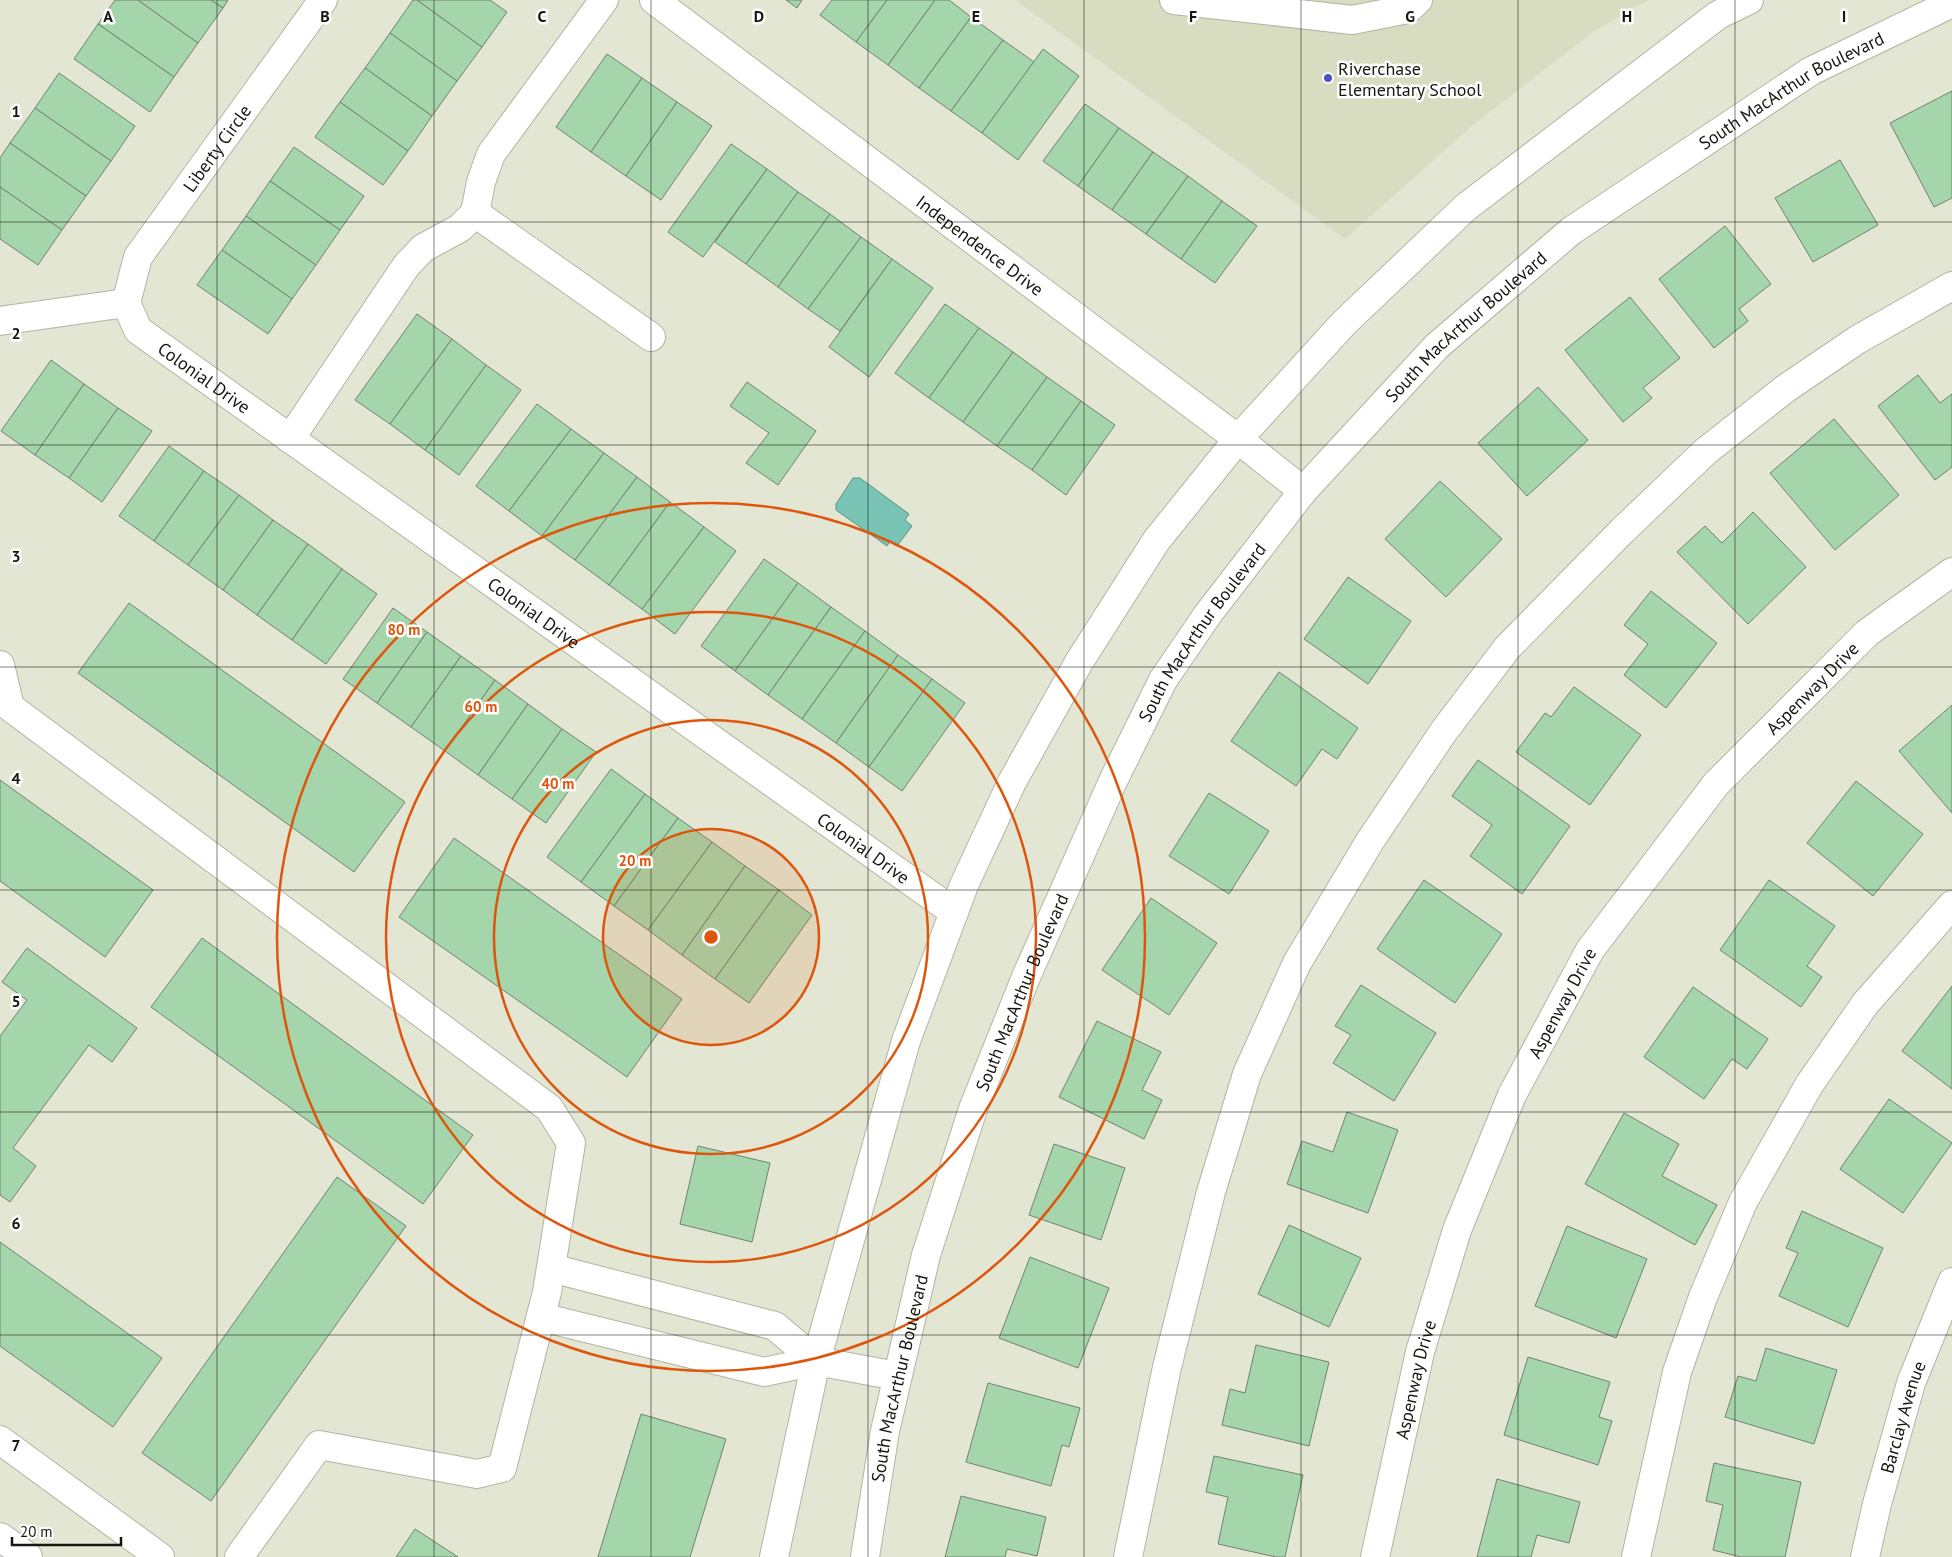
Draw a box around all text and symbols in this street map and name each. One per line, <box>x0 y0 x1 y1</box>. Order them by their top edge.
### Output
text: A <box>103 6 113 26</box>
text: B <box>320 6 330 26</box>
text: C <box>538 6 547 26</box>
text: D <box>754 6 764 26</box>
text: E <box>972 6 980 26</box>
text: F <box>1189 6 1197 26</box>
text: G <box>1405 6 1415 26</box>
text: H <box>1622 6 1632 26</box>
text: I <box>1842 6 1846 26</box>
street label: South MacArthur Boulevard <box>1694 26 1887 154</box>
place label: Riverchase Elementary School <box>1338 57 1482 101</box>
marker: Riverchase Elementary School <box>1322 72 1334 84</box>
street label: Liberty Circle <box>177 100 256 196</box>
text: 1 <box>11 101 21 121</box>
street label: Independence Drive <box>912 190 1048 300</box>
street label: South MacArthur Boulevard <box>1380 246 1551 407</box>
text: 2 <box>11 323 21 343</box>
street label: Colonial Drive <box>154 336 255 418</box>
street label: South MacArthur Boulevard <box>1133 538 1270 726</box>
text: 3 <box>11 546 21 566</box>
street label: Colonial Drive <box>483 572 585 653</box>
text: 80 m <box>388 620 420 639</box>
street label: Aspenway Drive <box>1761 637 1863 739</box>
text: 60 m <box>465 697 497 716</box>
text: 4 <box>11 768 21 788</box>
text: 40 m <box>542 774 574 793</box>
street label: Colonial Drive <box>813 807 915 888</box>
text: 20 m <box>619 851 651 870</box>
street label: South MacArthur Boulevard <box>970 890 1073 1094</box>
centre of rings <box>702 928 720 946</box>
street label: Aspenway Drive <box>1523 943 1601 1062</box>
text: 5 <box>11 991 21 1011</box>
text: 6 <box>11 1213 21 1233</box>
street label: South MacArthur Boulevard <box>866 1272 933 1484</box>
street label: Aspenway Drive <box>1390 1317 1441 1441</box>
street label: Barclay Avenue <box>1875 1357 1930 1476</box>
text: 7 <box>11 1435 21 1455</box>
scale bar <box>12 1514 121 1546</box>
text: 20 m <box>20 1522 53 1541</box>

